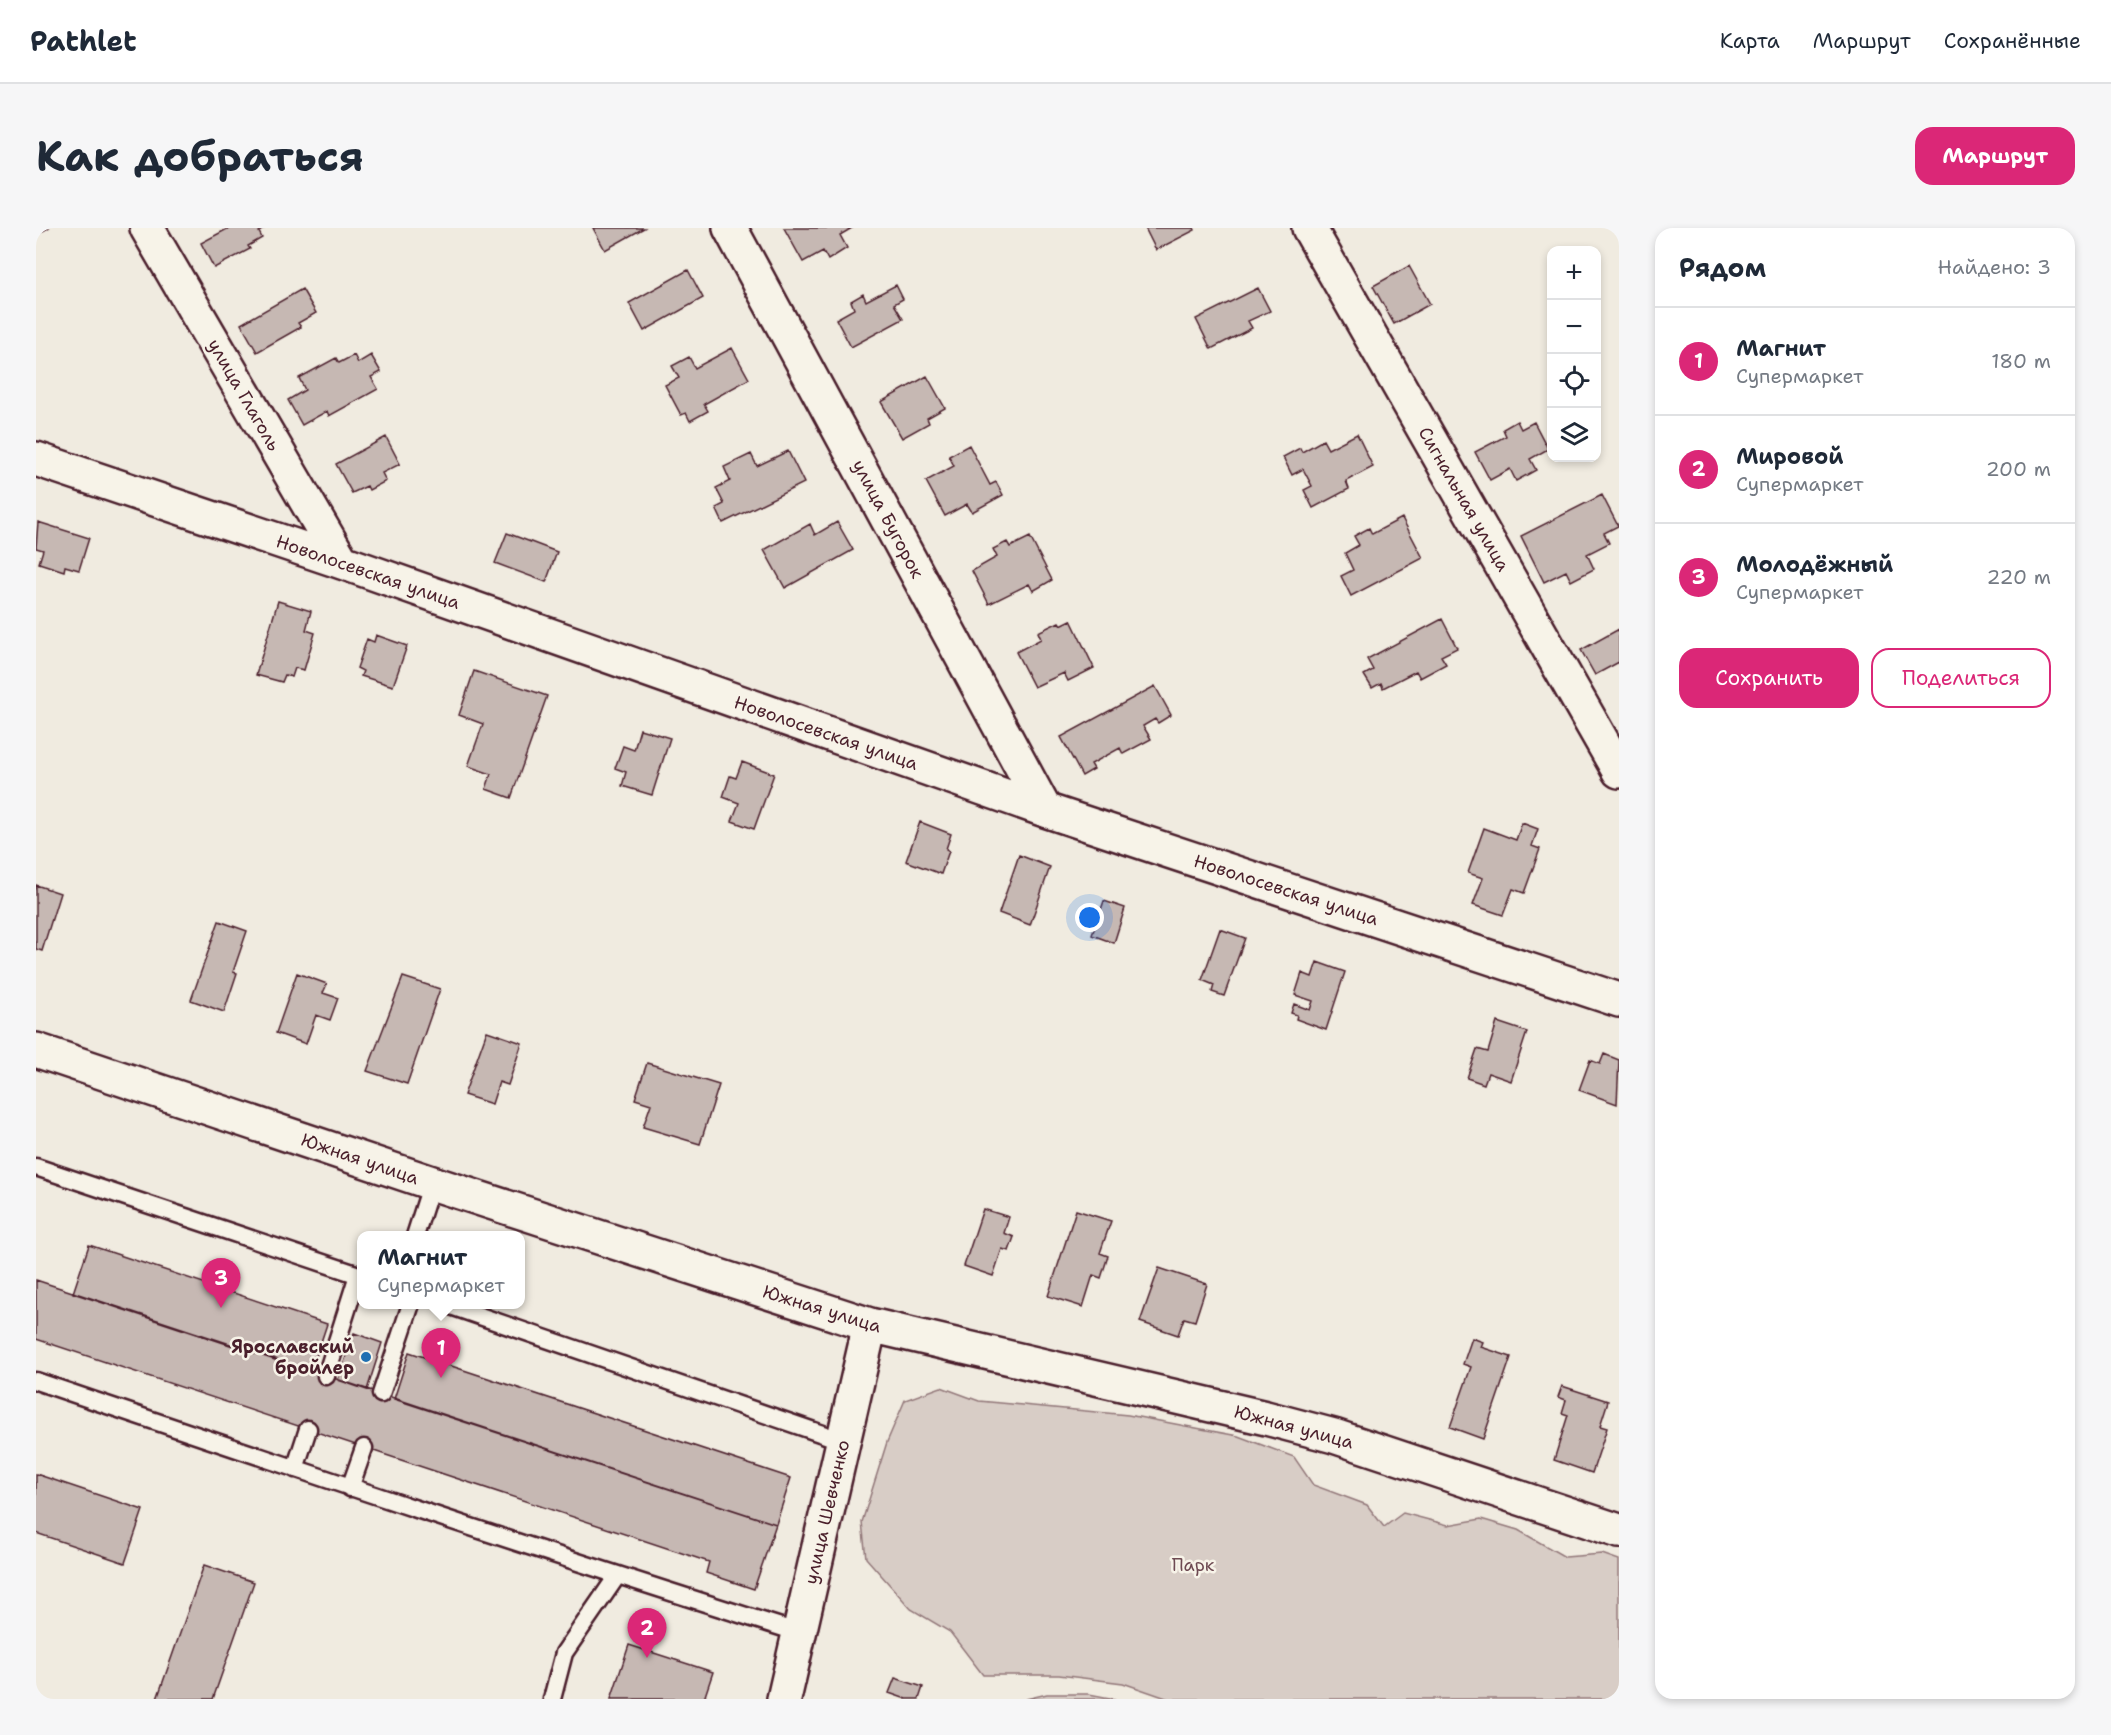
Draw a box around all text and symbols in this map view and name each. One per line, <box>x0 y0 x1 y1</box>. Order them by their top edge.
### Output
text: Pathlet <box>30 22 137 60</box>
text: Карта <box>1720 27 1780 55</box>
text: Маршрут <box>1813 27 1911 55</box>
text: Сохранённые <box>1944 27 2081 55</box>
button: Маршрут <box>1915 127 2075 185</box>
text: Как добраться <box>36 128 364 184</box>
map controls <box>1547 246 1601 462</box>
button: + <box>1547 246 1601 300</box>
text: Рядом <box>1679 250 1766 285</box>
text: Найдено: 3 <box>1938 254 2051 280</box>
button: − <box>1547 300 1601 354</box>
text: Магнит <box>1736 334 1826 363</box>
street label: улица Глаголь <box>202 335 286 455</box>
text: 1 <box>1694 348 1703 374</box>
text: 180 m <box>1991 348 2051 374</box>
button: locate <box>1547 354 1601 408</box>
text: Супермаркет <box>1736 363 1863 389</box>
button: layers <box>1547 408 1601 462</box>
street label: Сигнальная улица <box>1413 422 1515 576</box>
text: Мировой <box>1736 442 1844 471</box>
street label: улица Бугорок <box>847 456 930 583</box>
text: 2 <box>1692 456 1706 482</box>
text: 200 m <box>1986 456 2051 482</box>
text: Супермаркет <box>1736 471 1863 497</box>
street label: Новолосевская улица <box>273 529 463 615</box>
text: Молодёжный <box>1736 550 1893 579</box>
text: 3 <box>1692 564 1706 590</box>
text: 220 m <box>1987 564 2051 590</box>
text: Супермаркет <box>1736 579 1863 605</box>
button: Сохранить <box>1679 648 1859 708</box>
button: Поделиться <box>1871 648 2051 708</box>
street label: Новолосевская улица <box>731 690 921 776</box>
street label: Новолосевская улица <box>1191 849 1381 931</box>
your location <box>1075 903 1104 932</box>
street label: Южная улица <box>298 1128 422 1190</box>
popup <box>357 1231 525 1309</box>
text: Магнит <box>377 1243 467 1272</box>
pin: 3 <box>202 1258 240 1308</box>
text: Супермаркет <box>377 1272 505 1298</box>
street label: Южная улица <box>760 1280 884 1338</box>
pin: 1 <box>422 1328 460 1378</box>
place label: Ярославский бройлер <box>231 1335 355 1380</box>
marker: Ярославский бройлер <box>359 1350 373 1364</box>
street label: Южная улица <box>1232 1400 1356 1454</box>
street label: улица Шевченко <box>799 1437 855 1587</box>
park label: Парк <box>1172 1553 1215 1577</box>
pin: 2 <box>628 1608 666 1658</box>

